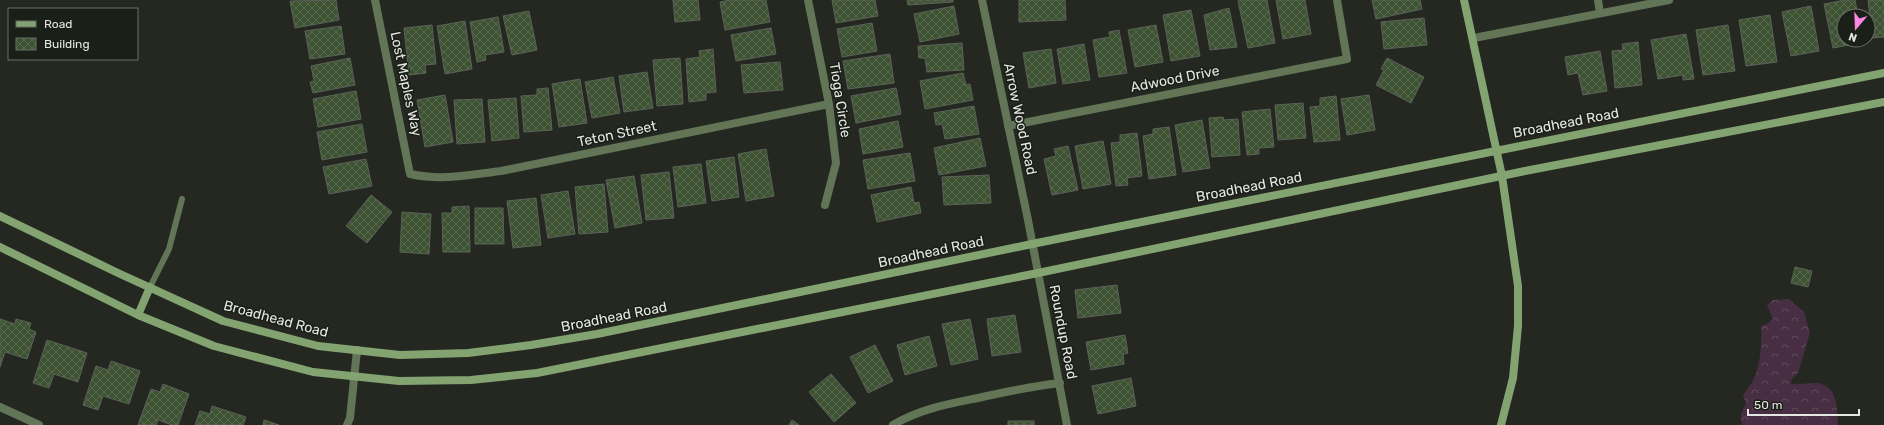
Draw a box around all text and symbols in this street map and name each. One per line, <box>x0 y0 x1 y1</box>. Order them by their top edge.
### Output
legend <box>8 8 138 60</box>
north arrow <box>1836 8 1876 48</box>
text: Road <box>44 17 72 31</box>
street label: Lost Maples Way <box>387 30 425 138</box>
text: N <box>1847 30 1859 44</box>
text: Building <box>44 37 90 51</box>
street label: Tioga Circle <box>826 61 854 139</box>
street label: Arrow Wood Road <box>1000 62 1040 176</box>
street label: Adwood Drive <box>1129 62 1221 96</box>
street label: Broadhead Road <box>1512 104 1620 142</box>
street label: Teton Street <box>576 117 659 151</box>
street label: Broadhead Road <box>1195 168 1303 206</box>
street label: Broadhead Road <box>877 232 985 272</box>
street label: Roundup Road <box>1046 283 1080 381</box>
street label: Broadhead Road <box>222 297 330 341</box>
street label: Broadhead Road <box>560 298 668 336</box>
scale bar <box>1748 391 1859 417</box>
text: 50 m <box>1754 398 1782 412</box>

